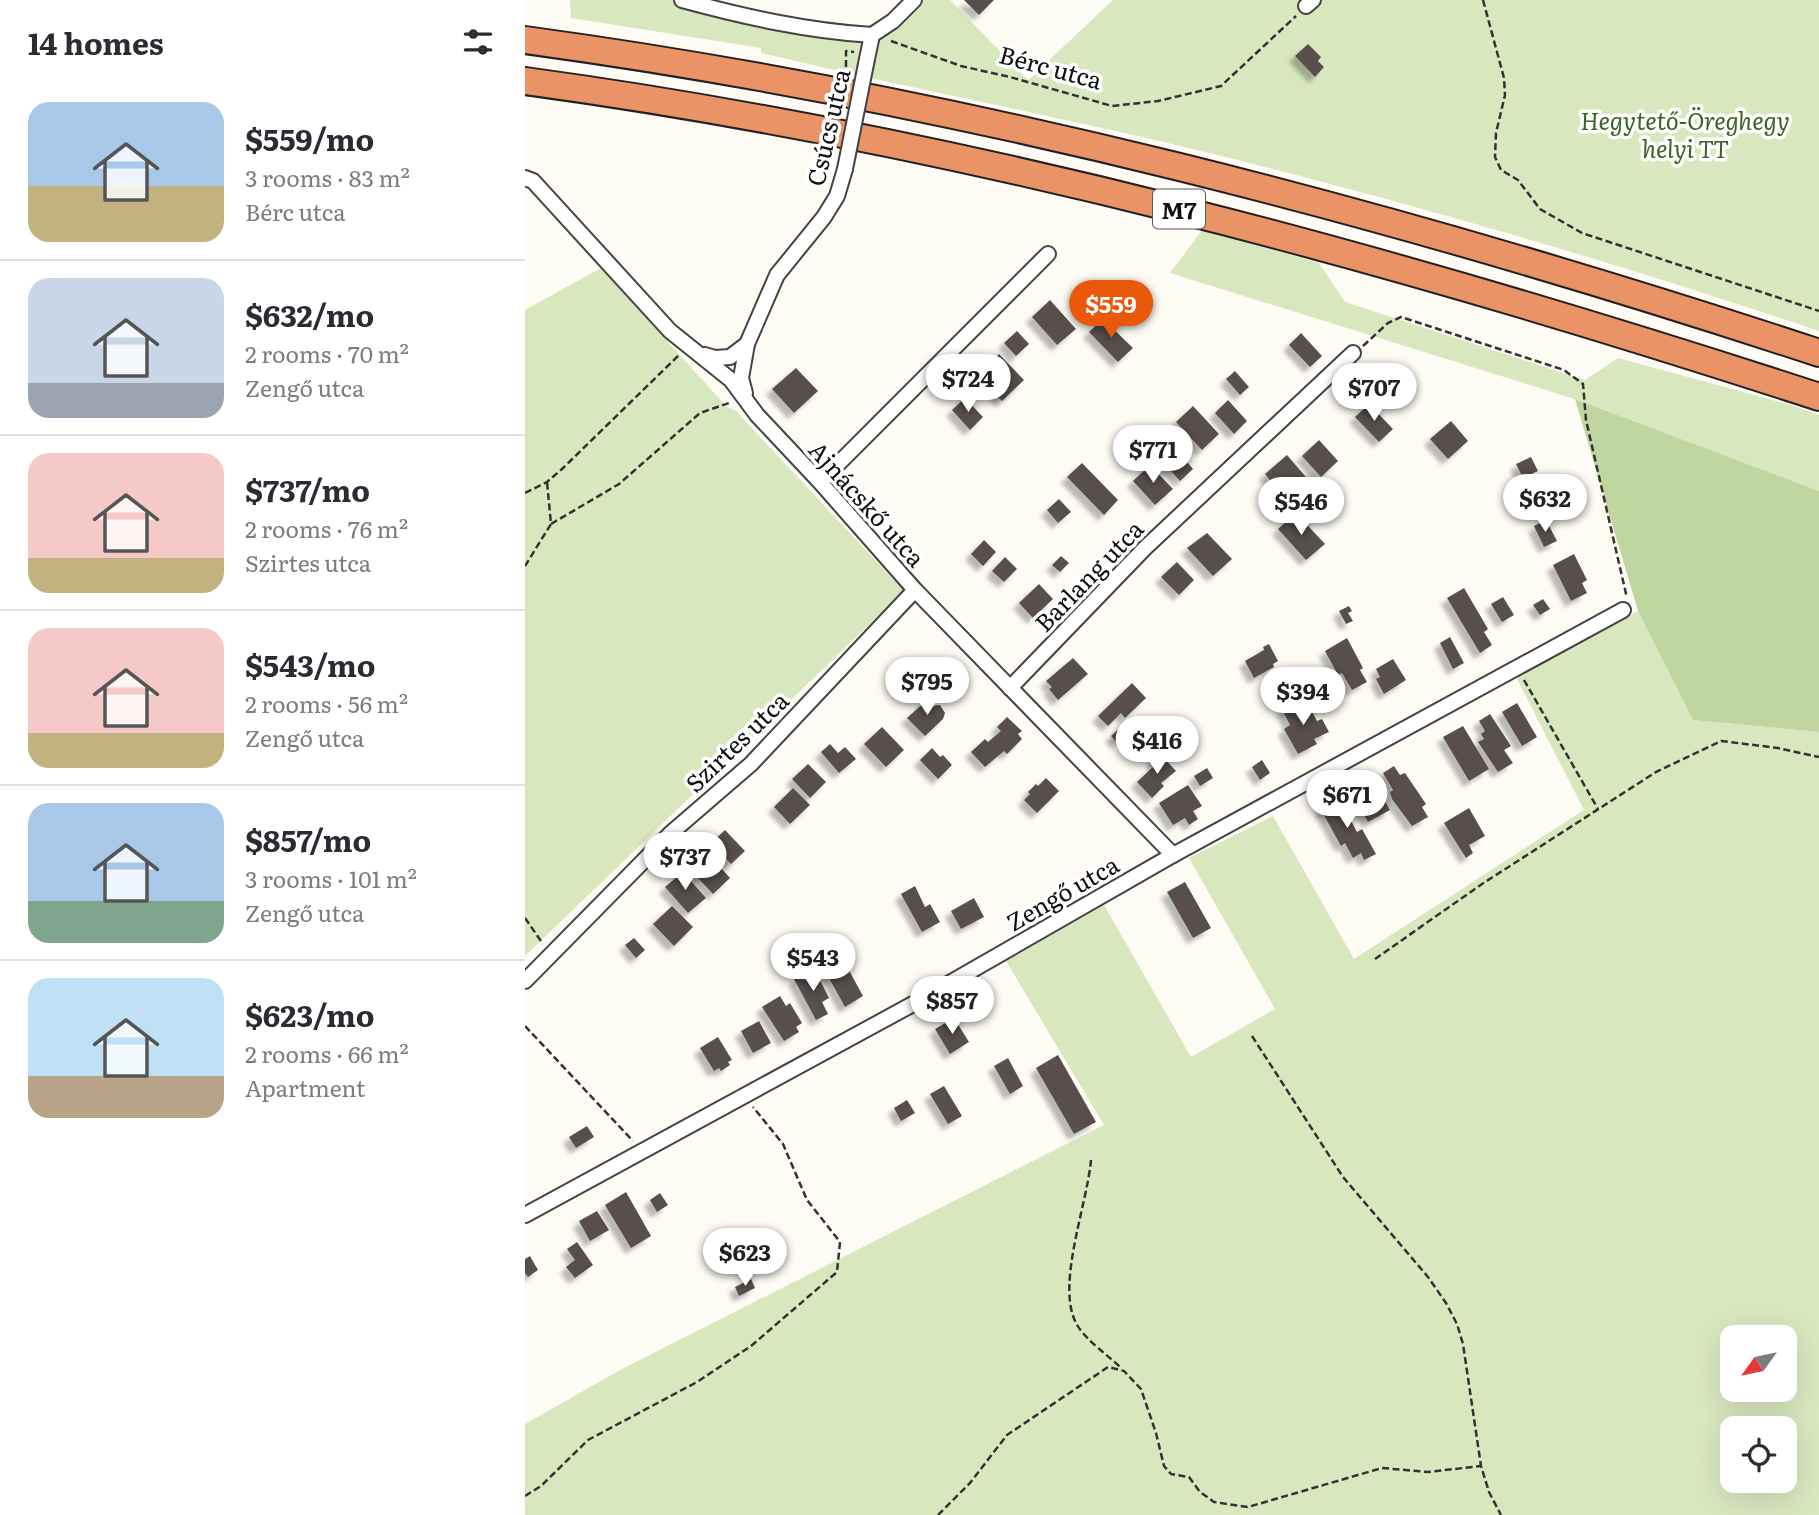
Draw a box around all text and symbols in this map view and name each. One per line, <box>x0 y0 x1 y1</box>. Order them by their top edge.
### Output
text: 14 homes <box>28 20 164 64</box>
icon: filters <box>459 23 497 61</box>
street label: Bérc utca <box>996 36 1106 97</box>
street label: Csúcs utca <box>797 65 857 189</box>
park label: Hegytető-Öreghegy helyi TT <box>1580 102 1790 165</box>
text: $559/mo <box>245 116 374 160</box>
icon: home <box>84 130 168 214</box>
text: 3 rooms · 83 m² <box>245 160 410 194</box>
road number: M7 <box>1153 190 1205 229</box>
text: Bérc utca <box>245 194 346 228</box>
pin: $559 <box>1070 280 1152 340</box>
text: $559 <box>1085 286 1137 320</box>
text: $632/mo <box>245 292 374 336</box>
icon: home <box>84 306 168 390</box>
text: 2 rooms · 70 m² <box>245 336 409 370</box>
pin: $724 <box>927 354 1009 414</box>
text: $724 <box>942 360 994 394</box>
pin: $707 <box>1333 364 1415 423</box>
text: $707 <box>1348 369 1400 403</box>
text: Zengő utca <box>245 370 364 404</box>
pin: $771 <box>1112 426 1194 485</box>
text: $771 <box>1129 431 1177 465</box>
street label: Ajnácskő utca <box>802 432 934 574</box>
text: $737/mo <box>245 467 370 511</box>
pin: $632 <box>1504 475 1586 534</box>
pin: $546 <box>1260 477 1342 537</box>
text: $632 <box>1519 480 1571 514</box>
icon: home <box>84 481 168 565</box>
text: $546 <box>1274 483 1328 517</box>
text: 2 rooms · 76 m² <box>245 511 408 545</box>
street label: Barlang utca <box>1026 511 1150 639</box>
text: Szirtes utca <box>245 545 371 579</box>
text: $543/mo <box>245 642 375 686</box>
icon: home <box>84 656 168 740</box>
pin: $795 <box>886 658 968 717</box>
text: $795 <box>901 663 953 697</box>
pin: $394 <box>1262 668 1344 727</box>
text: $394 <box>1276 673 1330 707</box>
street label: Szirtes utca <box>676 683 796 799</box>
text: 2 rooms · 56 m² <box>245 686 408 720</box>
pin: $416 <box>1116 716 1198 776</box>
text: Zengő utca <box>245 720 364 754</box>
text: $416 <box>1132 722 1182 756</box>
pin: $671 <box>1306 770 1388 830</box>
text: $671 <box>1322 776 1372 810</box>
text: $857/mo <box>245 817 371 861</box>
icon: home <box>84 831 168 915</box>
pin: $737 <box>644 832 726 892</box>
text: $737 <box>660 838 710 872</box>
street label: Zengő utca <box>999 846 1125 938</box>
text: 3 rooms · 101 m² <box>245 861 417 895</box>
text: Zengő utca <box>245 895 364 929</box>
pin: $543 <box>772 934 854 993</box>
text: $543 <box>787 939 839 973</box>
pin: $857 <box>911 976 993 1036</box>
text: $857 <box>926 982 978 1016</box>
text: $623/mo <box>245 992 375 1036</box>
icon: home <box>84 1006 168 1090</box>
text: 2 rooms · 66 m² <box>245 1036 409 1070</box>
text: Apartment <box>245 1070 365 1104</box>
pin: $623 <box>704 1228 786 1288</box>
text: $623 <box>719 1234 771 1268</box>
north arrow <box>1720 1325 1797 1402</box>
map controls <box>1720 1325 1797 1493</box>
button: locate <box>1720 1416 1797 1493</box>

